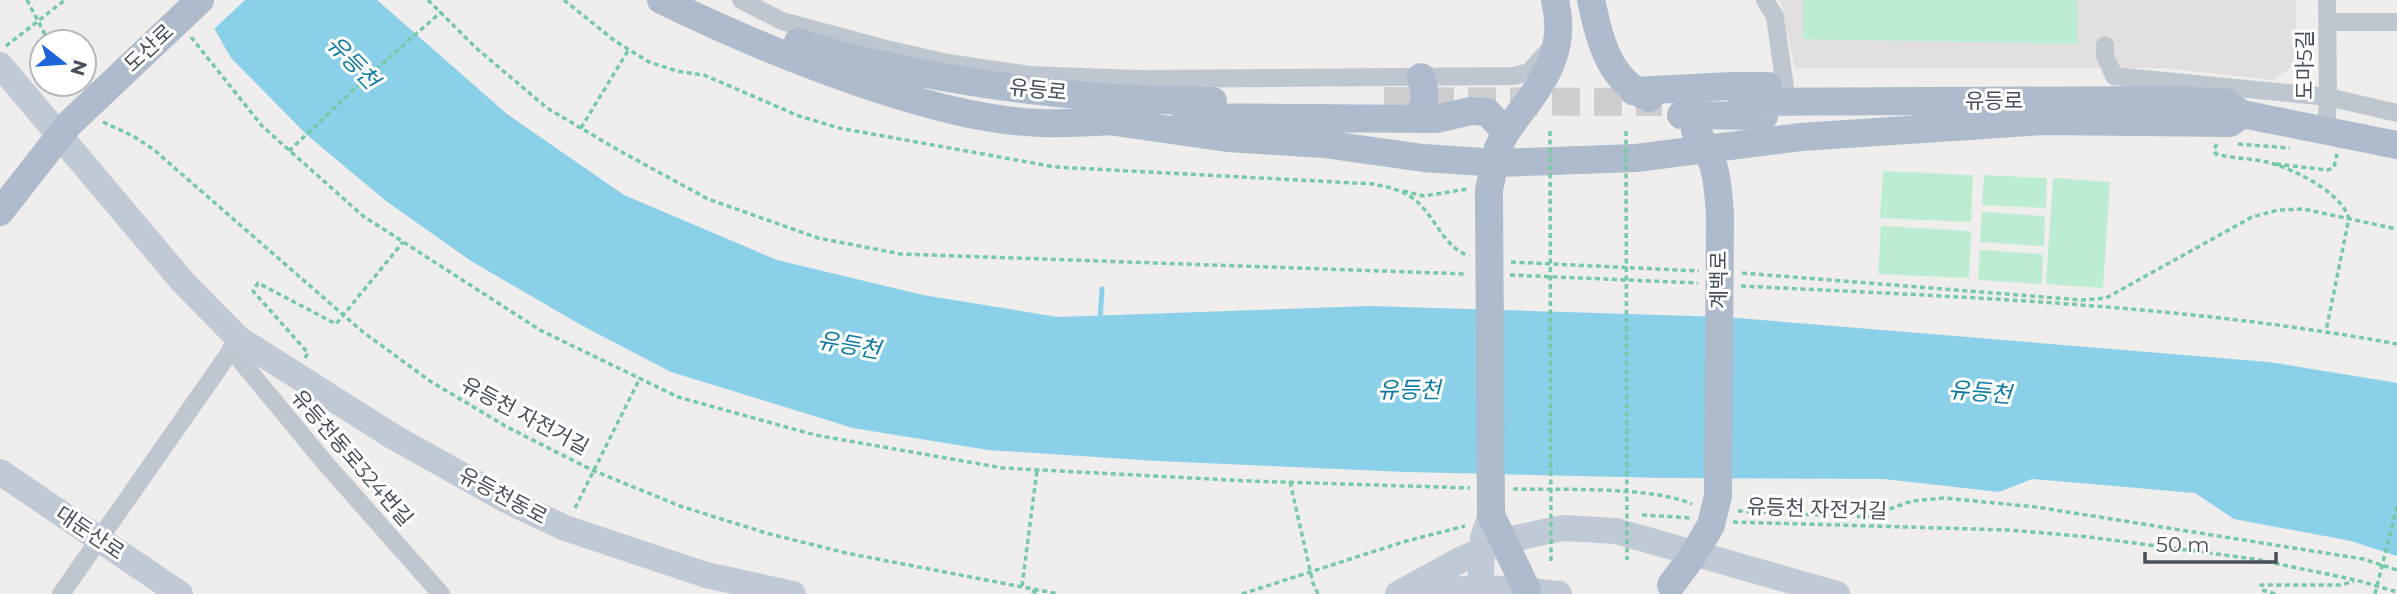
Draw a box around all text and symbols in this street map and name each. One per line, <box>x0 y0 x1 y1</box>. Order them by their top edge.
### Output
street label: 도산로 <box>119 19 178 77</box>
north arrow <box>28 28 98 98</box>
water label: 유등천 <box>321 29 387 97</box>
street label: 도마5길 <box>2292 30 2317 100</box>
text: N <box>66 57 92 79</box>
street label: 유등로 <box>1008 74 1068 105</box>
street label: 유등로 <box>1965 88 2023 113</box>
street label: 계백로 <box>1706 251 1731 309</box>
water label: 유등천 <box>815 326 885 365</box>
street label: 유등천 자전거길 <box>457 371 593 460</box>
water label: 유등천 <box>1947 375 2016 409</box>
water label: 유등천 <box>1377 376 1444 404</box>
street label: 유등천동로324번길 <box>286 384 418 531</box>
street label: 유등천동로 <box>455 462 552 529</box>
street label: 유등천 자전거길 <box>1746 494 1888 523</box>
street label: 대둔산로 <box>51 501 129 565</box>
scale bar <box>2145 520 2276 564</box>
text: 50 m <box>2156 532 2210 557</box>

